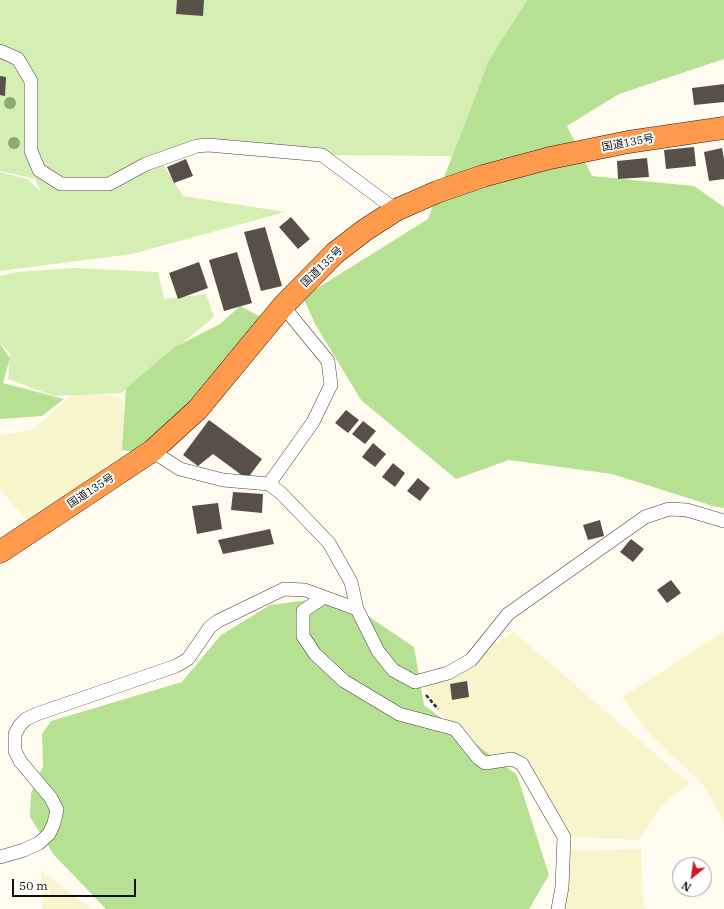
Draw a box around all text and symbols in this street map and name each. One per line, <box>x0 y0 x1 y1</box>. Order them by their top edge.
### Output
street label: 国道135号 <box>601 132 655 154</box>
street label: 国道135号 <box>298 244 346 290</box>
street label: 国道135号 <box>65 471 117 511</box>
north arrow <box>672 857 712 897</box>
scale bar <box>14 871 138 897</box>
text: 50 m <box>19 878 48 893</box>
text: N <box>679 878 694 895</box>

